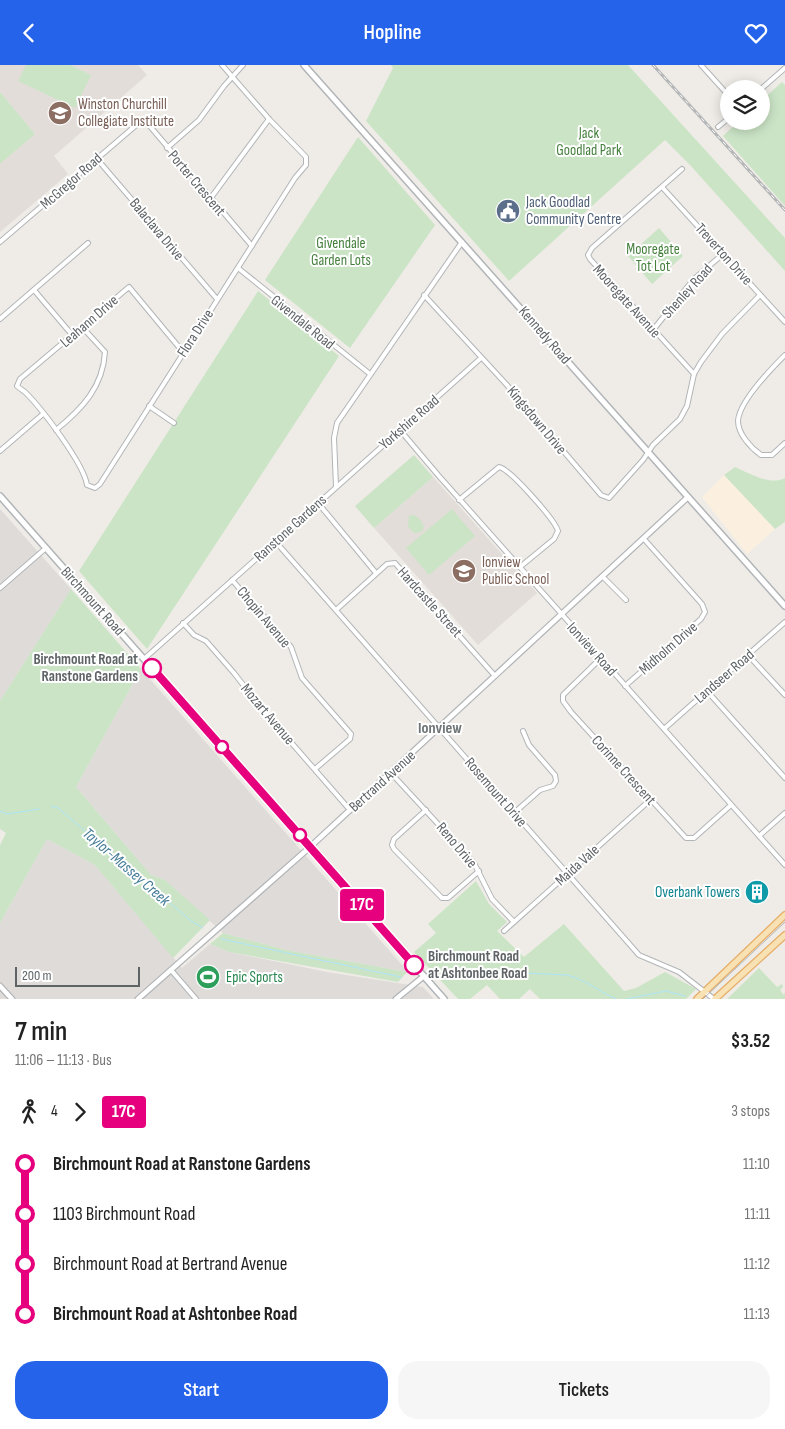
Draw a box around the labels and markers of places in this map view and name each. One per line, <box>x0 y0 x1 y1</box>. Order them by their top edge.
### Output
place label: Winston Churchill Collegiate Institute <box>78 95 174 131</box>
school or university icon: Winston Churchill Collegiate Institute <box>47 100 73 126</box>
place label: Jack Goodlad Community Centre <box>525 193 621 229</box>
public building icon: Jack Goodlad Community Centre <box>495 198 521 224</box>
place label: Ionview Public School <box>482 553 549 589</box>
school or university icon: Ionview Public School <box>451 558 477 584</box>
place label: Birchmount Road at Ranstone Gardens <box>33 650 138 686</box>
marker: Birchmount Road at Ranstone Gardens <box>142 658 162 678</box>
unlabelled marker <box>215 740 229 754</box>
unlabelled marker <box>293 828 307 842</box>
building icon: Overbank Towers <box>744 879 770 905</box>
place label: Overbank Towers <box>655 883 740 902</box>
place label: Birchmount Road at Ashtonbee Road <box>428 947 527 983</box>
marker: Birchmount Road at Ashtonbee Road <box>404 955 424 975</box>
sports icon: Epic Sports <box>195 964 221 990</box>
place label: Epic Sports <box>226 968 283 987</box>

